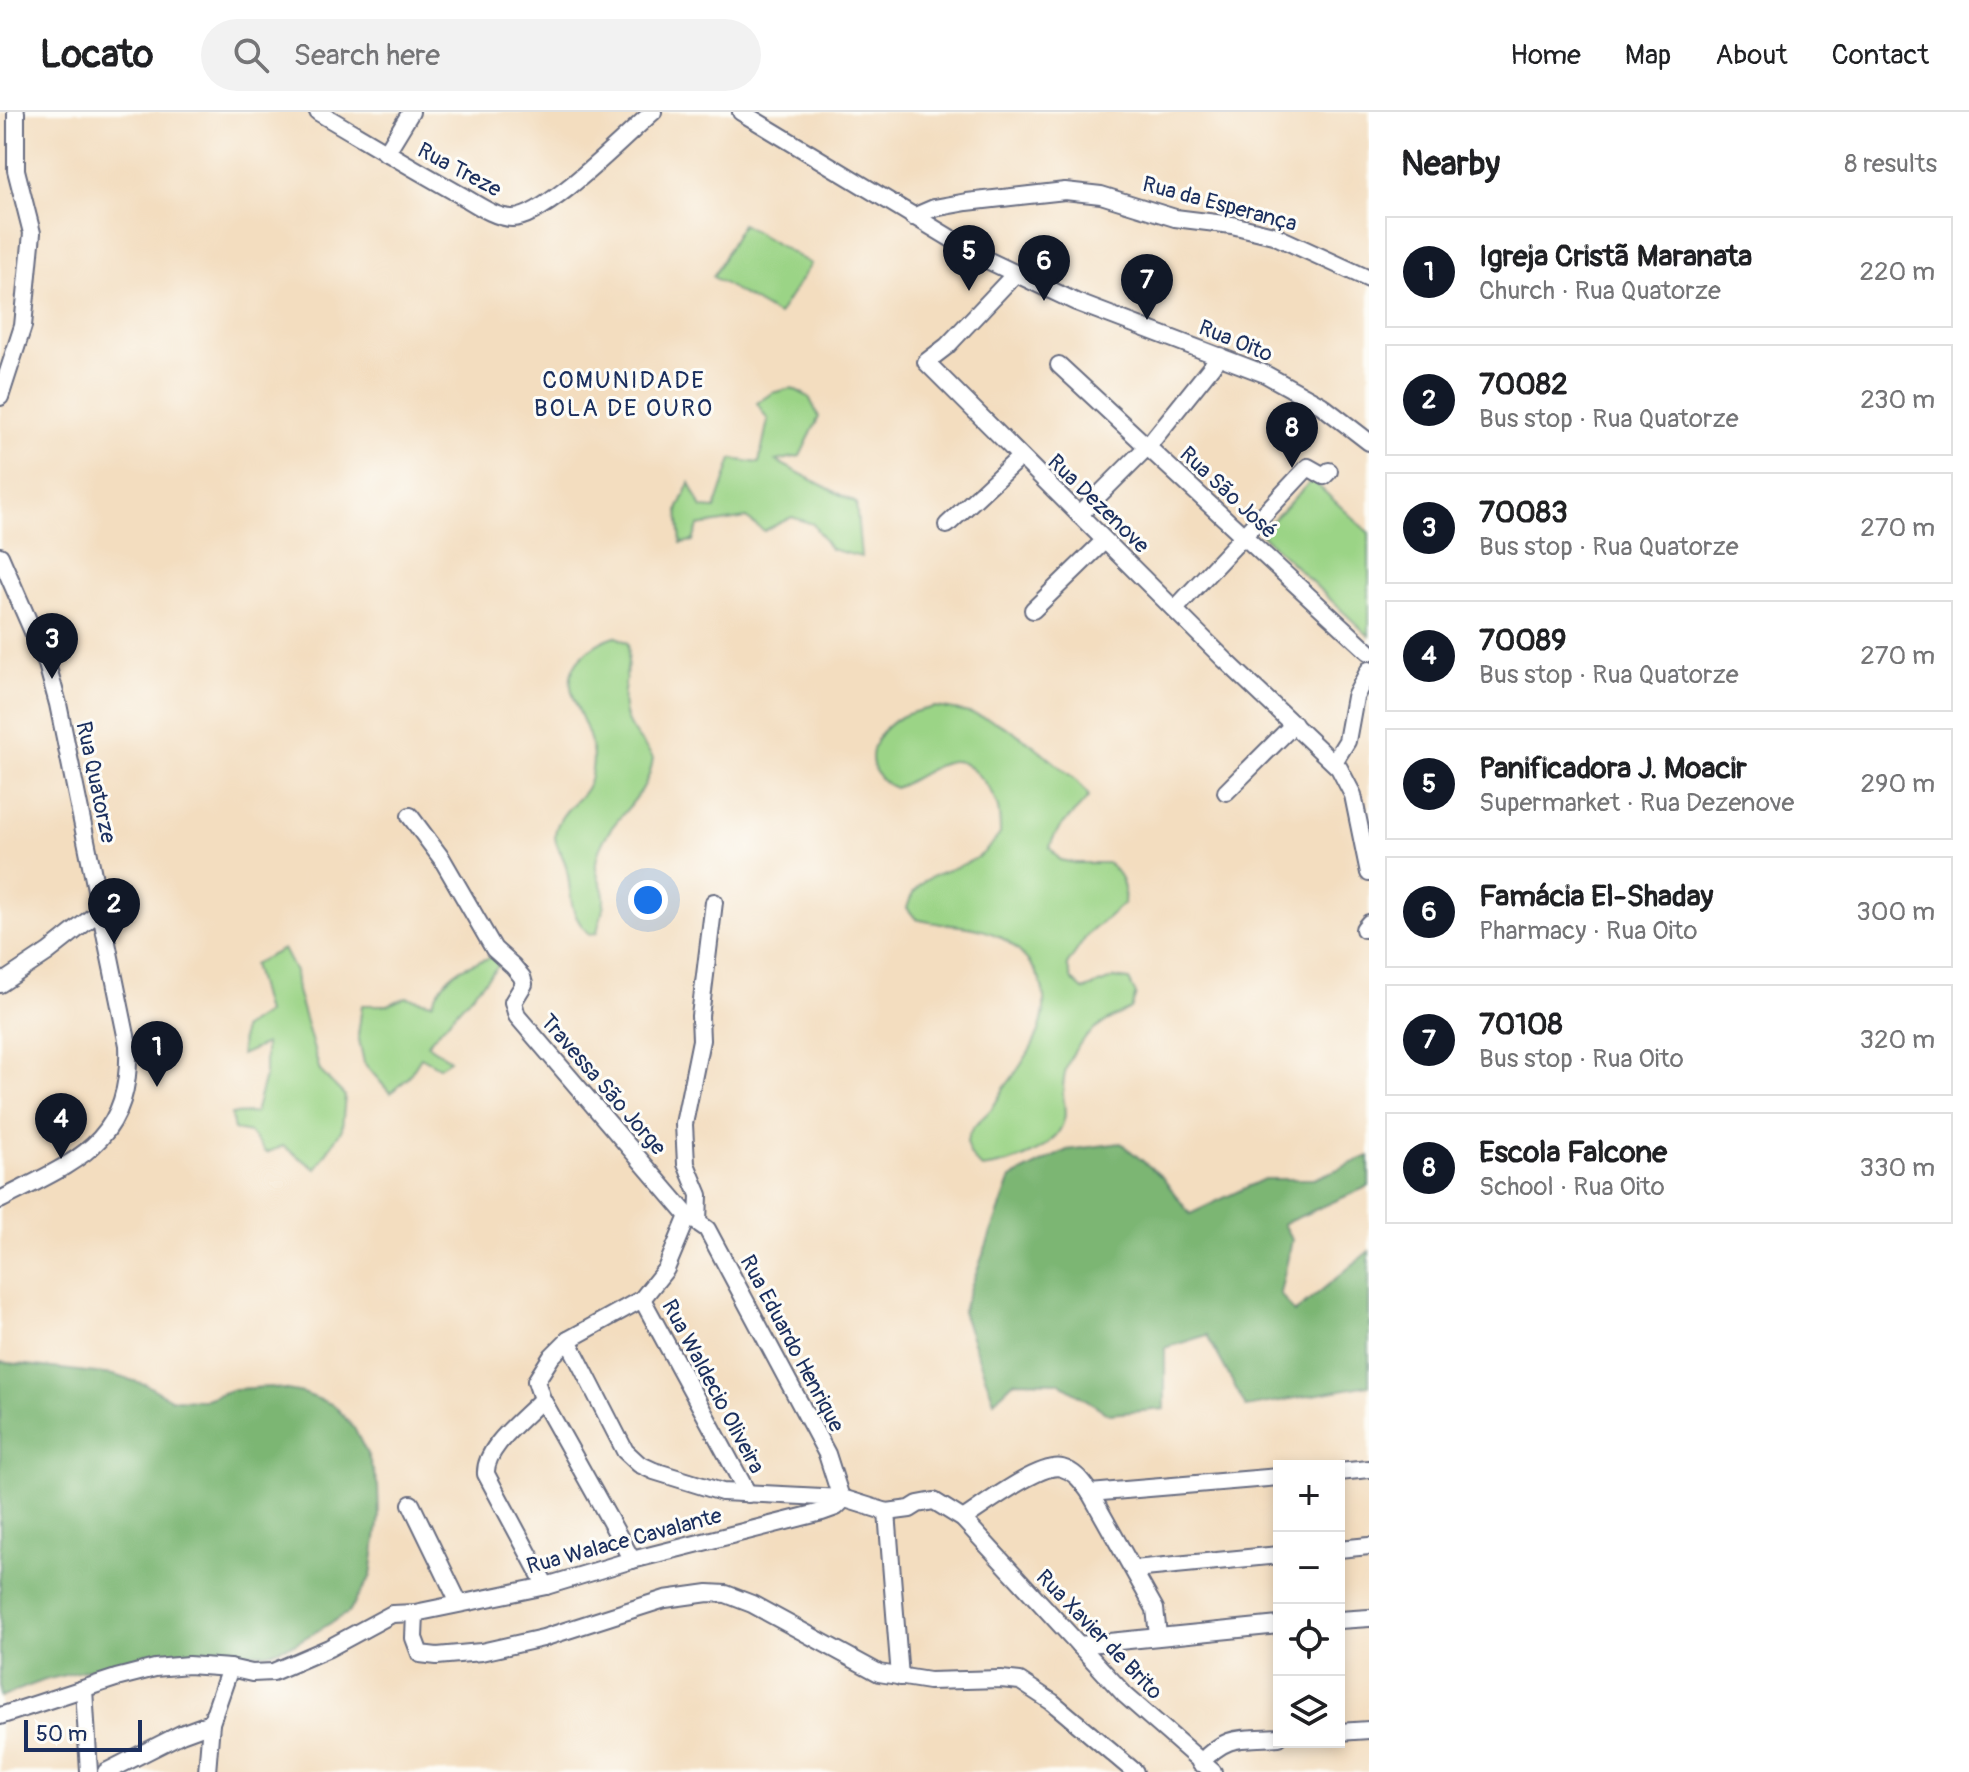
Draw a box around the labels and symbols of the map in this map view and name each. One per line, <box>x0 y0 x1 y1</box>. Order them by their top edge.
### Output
street label: Rua Treze <box>413 136 506 204</box>
street label: Rua da Esperança <box>1140 170 1300 238</box>
pin: 5 <box>943 225 995 291</box>
pin: 6 <box>1018 235 1070 301</box>
pin: 7 <box>1121 254 1173 320</box>
street label: Rua Oito <box>1195 313 1277 368</box>
district label: COMUNIDADE BOLA DE OURO <box>534 366 714 423</box>
pin: 8 <box>1266 402 1318 468</box>
street label: Rua São José <box>1174 440 1283 545</box>
street label: Rua Dezenove <box>1042 448 1155 559</box>
pin: 3 <box>26 613 78 679</box>
street label: Rua Quatorze <box>69 719 123 846</box>
pin: 2 <box>88 878 140 944</box>
your location <box>628 880 668 920</box>
street label: Travessa São Jorge <box>534 1008 672 1161</box>
pin: 1 <box>131 1021 183 1087</box>
pin: 4 <box>35 1093 87 1159</box>
street label: Rua Eduardo Henrique <box>734 1250 851 1437</box>
street label: Rua Waldecio Oliveira <box>655 1295 771 1478</box>
street label: Rua Walace Cavalante <box>524 1501 725 1580</box>
street label: Rua Xavier de Brito <box>1030 1564 1169 1706</box>
scale bar <box>24 1716 142 1752</box>

